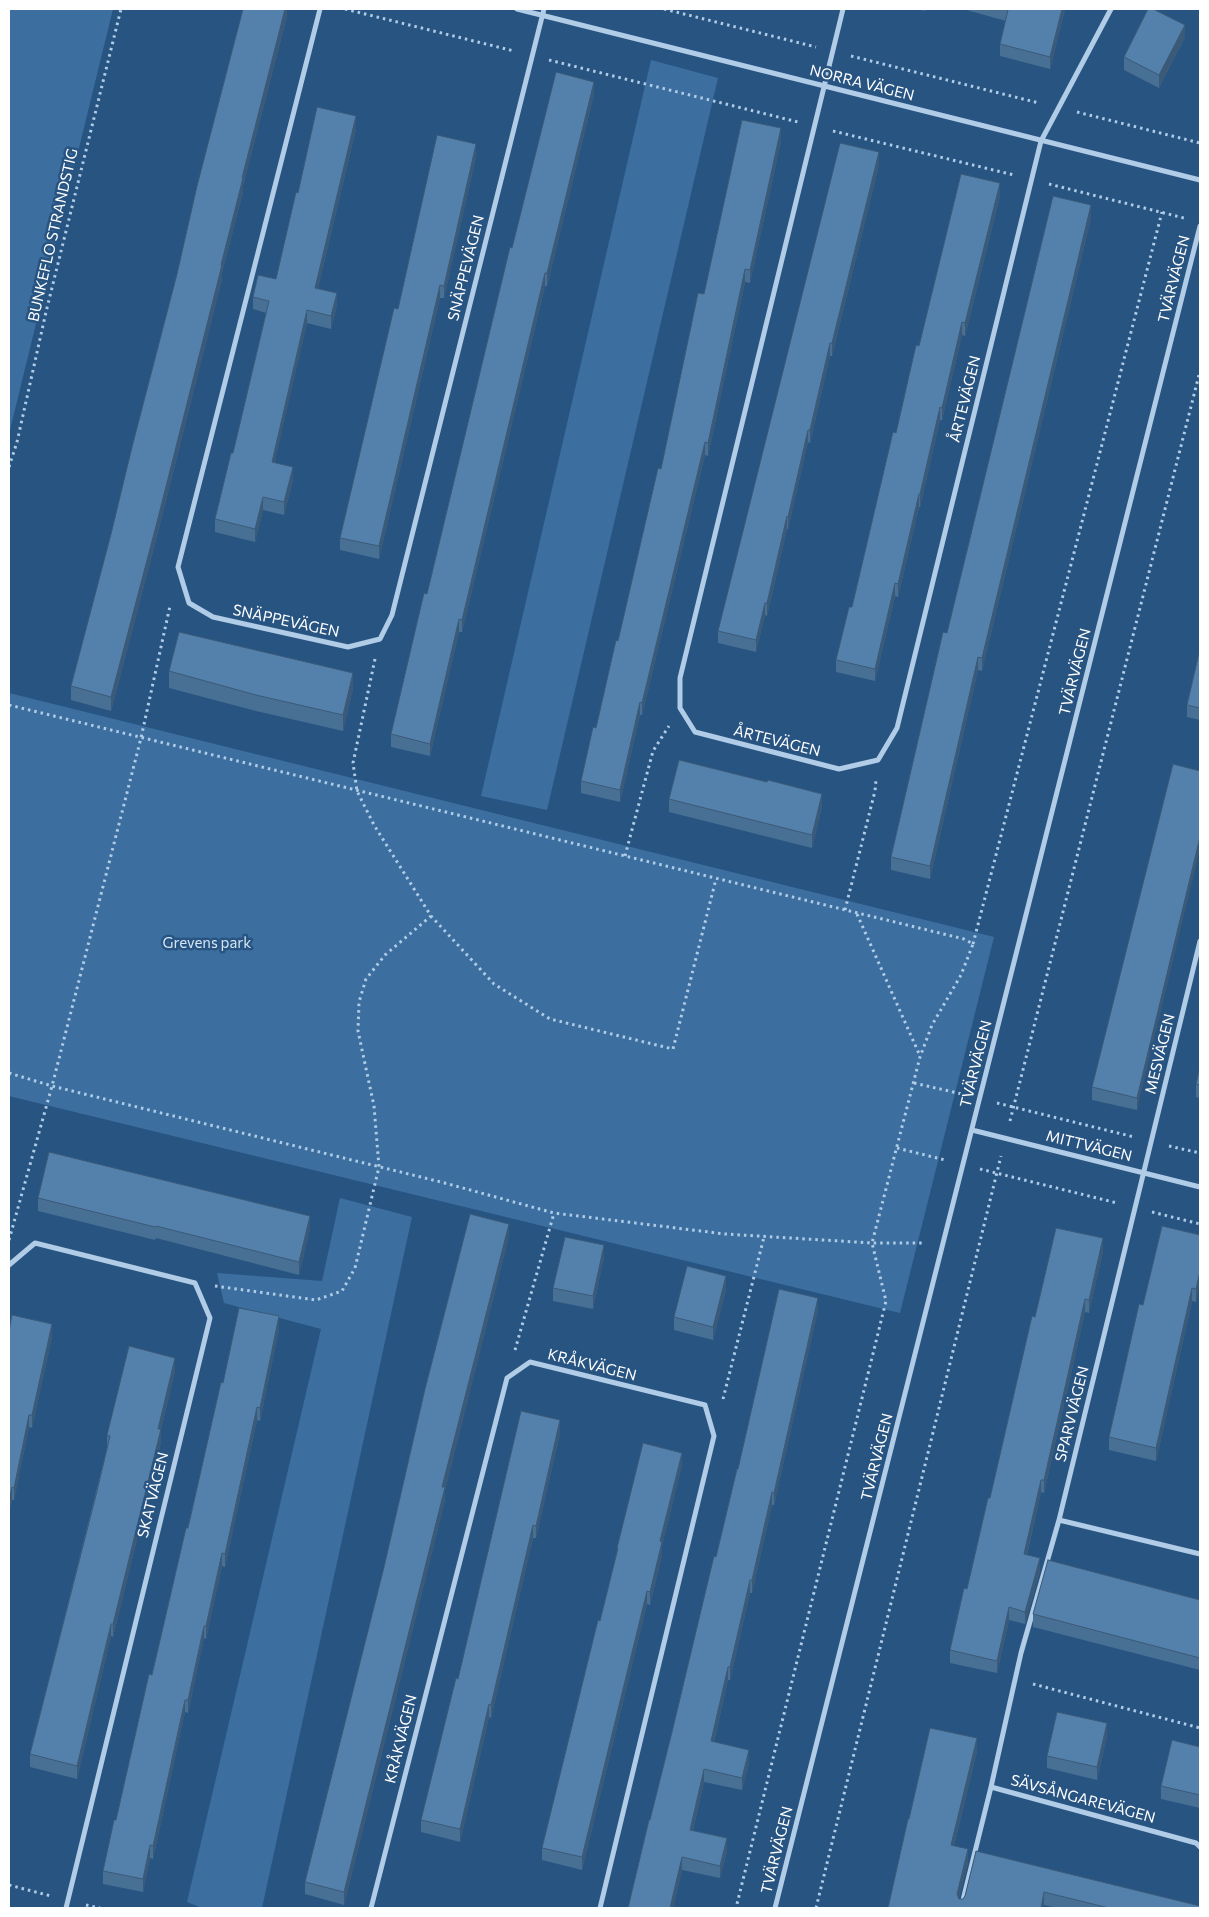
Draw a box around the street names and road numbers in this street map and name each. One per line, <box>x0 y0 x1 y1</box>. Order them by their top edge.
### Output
street label: NORRA VÄGEN <box>808 61 916 105</box>
street label: BUNKEFLO STRANDSTIG <box>24 147 82 323</box>
street label: SNÄPPEVÄGEN <box>444 213 488 323</box>
street label: TVÄRVÄGEN <box>1154 234 1194 324</box>
street label: ÅRTEVÄGEN <box>946 354 984 444</box>
street label: SNÄPPEVÄGEN <box>231 601 341 641</box>
street label: TVÄRVÄGEN <box>1055 627 1095 717</box>
street label: ÅRTEVÄGEN <box>732 722 822 760</box>
street label: MESVÄGEN <box>1141 1012 1179 1096</box>
street label: TVÄRVÄGEN <box>956 1019 996 1109</box>
street label: MITTVÄGEN <box>1044 1127 1134 1165</box>
street label: KRÅKVÄGEN <box>546 1345 638 1385</box>
street label: SPARVVÄGEN <box>1051 1364 1093 1464</box>
street label: TVÄRVÄGEN <box>857 1412 897 1502</box>
street label: SKATVÄGEN <box>134 1450 172 1540</box>
street label: KRÅKVÄGEN <box>381 1693 421 1785</box>
street label: SÄVSÅNGAREVÄGEN <box>1009 1771 1157 1827</box>
street label: TVÄRVÄGEN <box>757 1805 797 1895</box>

